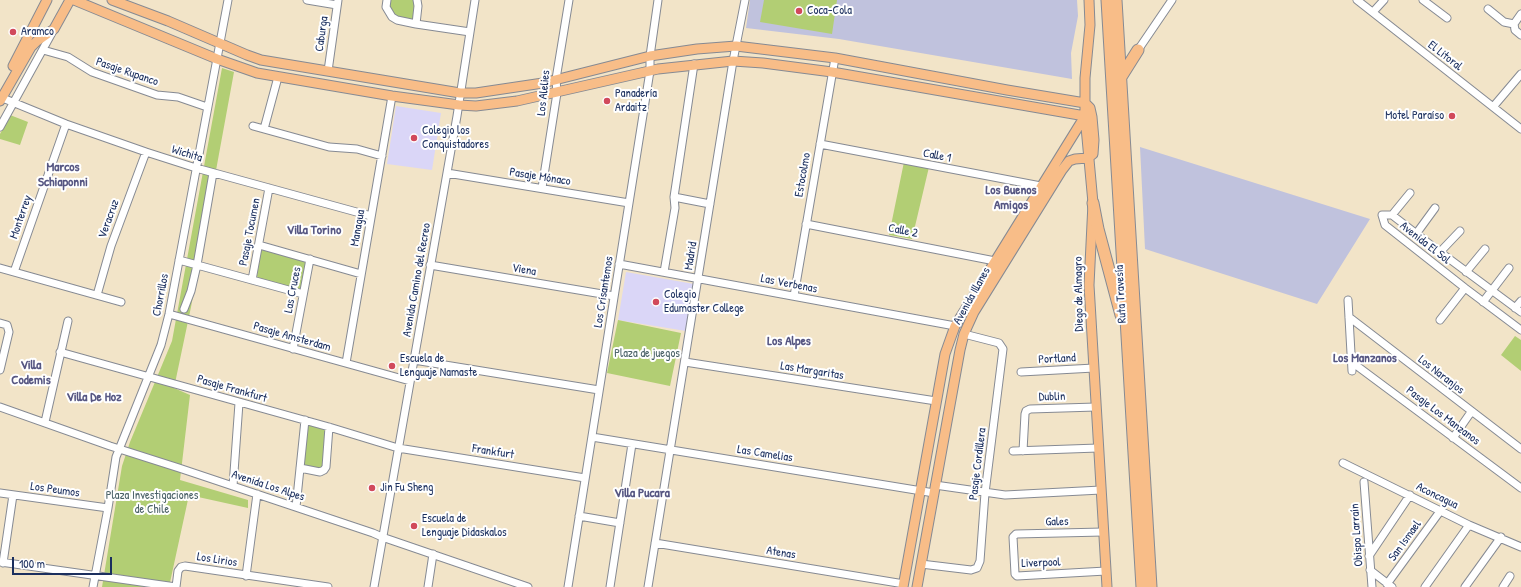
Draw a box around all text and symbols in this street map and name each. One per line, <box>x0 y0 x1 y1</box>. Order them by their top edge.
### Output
place label: Coca-Cola <box>807 4 852 18</box>
marker: Coca-Cola <box>794 6 804 16</box>
street label: Caburga <box>312 15 332 53</box>
place label: Aramco <box>21 25 54 39</box>
marker: Aramco <box>8 27 18 37</box>
street label: El Litoral <box>1425 38 1465 74</box>
street label: Pasaje Rupanco <box>94 55 160 89</box>
street label: Los Alelies <box>534 69 554 117</box>
place label: Panadería Ardaitz <box>615 87 657 115</box>
marker: Panadería Ardaitz <box>602 96 612 106</box>
place label: Motel Paraíso <box>1385 109 1444 123</box>
marker: Motel Paraíso <box>1447 111 1457 121</box>
place label: Colegio los Conquistadores <box>422 124 489 152</box>
marker: Colegio los Conquistadores <box>409 133 419 143</box>
street label: Wichita <box>170 143 204 165</box>
street label: Calle 1 <box>922 146 952 166</box>
street label: Estocolmo <box>792 152 814 198</box>
district label: Marcos Schiaponni <box>38 160 88 191</box>
street label: Pasaje Mónaco <box>508 165 572 189</box>
district label: Los Buenos Amigos <box>985 183 1037 214</box>
street label: Monterrey <box>7 193 35 241</box>
street label: Pasaje Tocumen <box>236 197 264 267</box>
street label: Veracruz <box>95 198 123 240</box>
street label: Managua <box>348 209 368 247</box>
street label: Avenida El Sol <box>1397 219 1453 267</box>
street label: Calle 2 <box>887 221 919 241</box>
street label: Avenida Camino del Recreo <box>400 222 434 338</box>
district label: Villa Torino <box>287 223 341 239</box>
street label: Madrid <box>682 241 700 271</box>
street label: Los Crisantemos <box>591 255 617 329</box>
street label: Diego de Almagro <box>1071 256 1087 332</box>
street label: Viena <box>511 261 537 279</box>
street label: Ruta Travesía <box>1112 264 1130 324</box>
street label: Avenida Illanes <box>950 265 994 327</box>
street label: Las Cruces <box>281 266 305 314</box>
street label: Las Verbenas <box>760 271 818 297</box>
street label: Chorrillos <box>150 273 172 317</box>
place label: Colegio Edumaster College <box>664 288 744 316</box>
marker: Colegio Edumaster College <box>651 297 661 307</box>
street label: Pasaje Amsterdam <box>252 319 332 355</box>
district label: Los Alpes <box>767 334 811 350</box>
park label: Plaza de juegos <box>614 347 680 361</box>
street label: Portland <box>1038 351 1076 367</box>
district label: Los Manzanos <box>1333 351 1397 367</box>
place label: Escuela de Lenguaje Namaste <box>400 352 477 380</box>
street label: Los Naranjos <box>1415 352 1467 398</box>
district label: Villa Codemis <box>11 358 51 389</box>
street label: Las Margaritas <box>779 359 845 383</box>
marker: Escuela de Lenguaje Namaste <box>387 361 397 371</box>
street label: Pasaje Frankfurt <box>195 372 269 406</box>
street label: Pasaje Los Manzanos <box>1403 384 1483 448</box>
district label: Villa De Hoz <box>66 390 122 406</box>
street label: Dublin <box>1039 390 1065 404</box>
street label: Pasaje Cordillera <box>966 427 990 501</box>
street label: Frankfurt <box>471 442 515 462</box>
street label: Las Camelias <box>736 443 794 465</box>
street label: Avenida Los Alpes <box>230 467 306 505</box>
street label: Los Peumos <box>29 479 81 501</box>
street label: Aconcagua <box>1414 480 1460 512</box>
place label: Jin Fu Sheng <box>380 481 433 495</box>
marker: Jin Fu Sheng <box>367 483 377 493</box>
district label: Villa Pucara <box>614 486 670 502</box>
park label: Plaza Investigaciones de Chile <box>106 489 198 517</box>
street label: Obispo Larraín <box>1348 503 1366 567</box>
place label: Escuela de Lenguaje Didaskalos <box>422 512 507 540</box>
street label: Gales <box>1045 515 1069 529</box>
street label: San Ismael <box>1385 518 1425 564</box>
marker: Escuela de Lenguaje Didaskalos <box>409 521 419 531</box>
street label: Atenas <box>765 544 797 562</box>
scale bar <box>14 549 114 575</box>
street label: Los Lirios <box>196 550 238 570</box>
text: 100 m <box>19 555 45 572</box>
street label: Liverpool <box>1021 555 1061 571</box>

